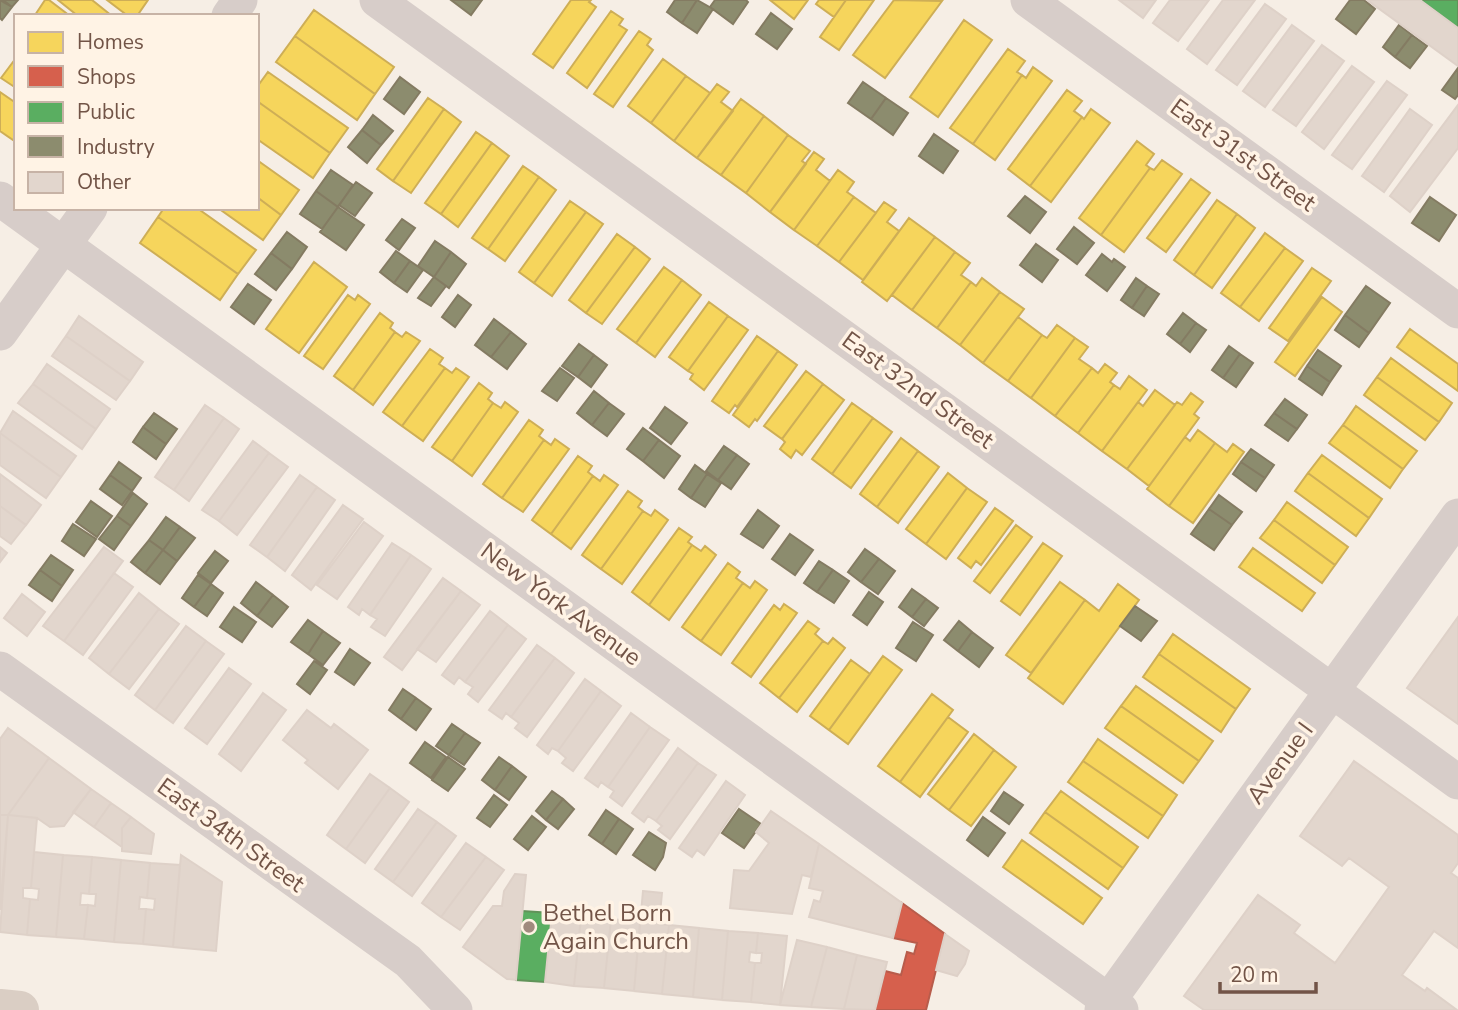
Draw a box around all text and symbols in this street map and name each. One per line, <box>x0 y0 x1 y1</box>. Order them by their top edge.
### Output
legend <box>14 14 259 210</box>
text: Homes <box>77 28 144 56</box>
text: Shops <box>77 63 136 91</box>
street label: East 31st Street <box>1164 91 1323 219</box>
text: Public <box>77 98 135 126</box>
text: Industry <box>77 133 155 161</box>
text: Other <box>77 168 132 196</box>
street label: East 32nd Street <box>836 324 1001 456</box>
street label: New York Avenue <box>474 535 648 673</box>
street label: Avenue I <box>1239 716 1321 810</box>
street label: East 34th Street <box>151 771 312 900</box>
place label: Bethel Born Again Church <box>543 897 689 957</box>
marker: Bethel Born Again Church <box>521 919 537 935</box>
scale bar <box>1220 950 1316 994</box>
text: 20 m <box>1230 961 1279 989</box>

